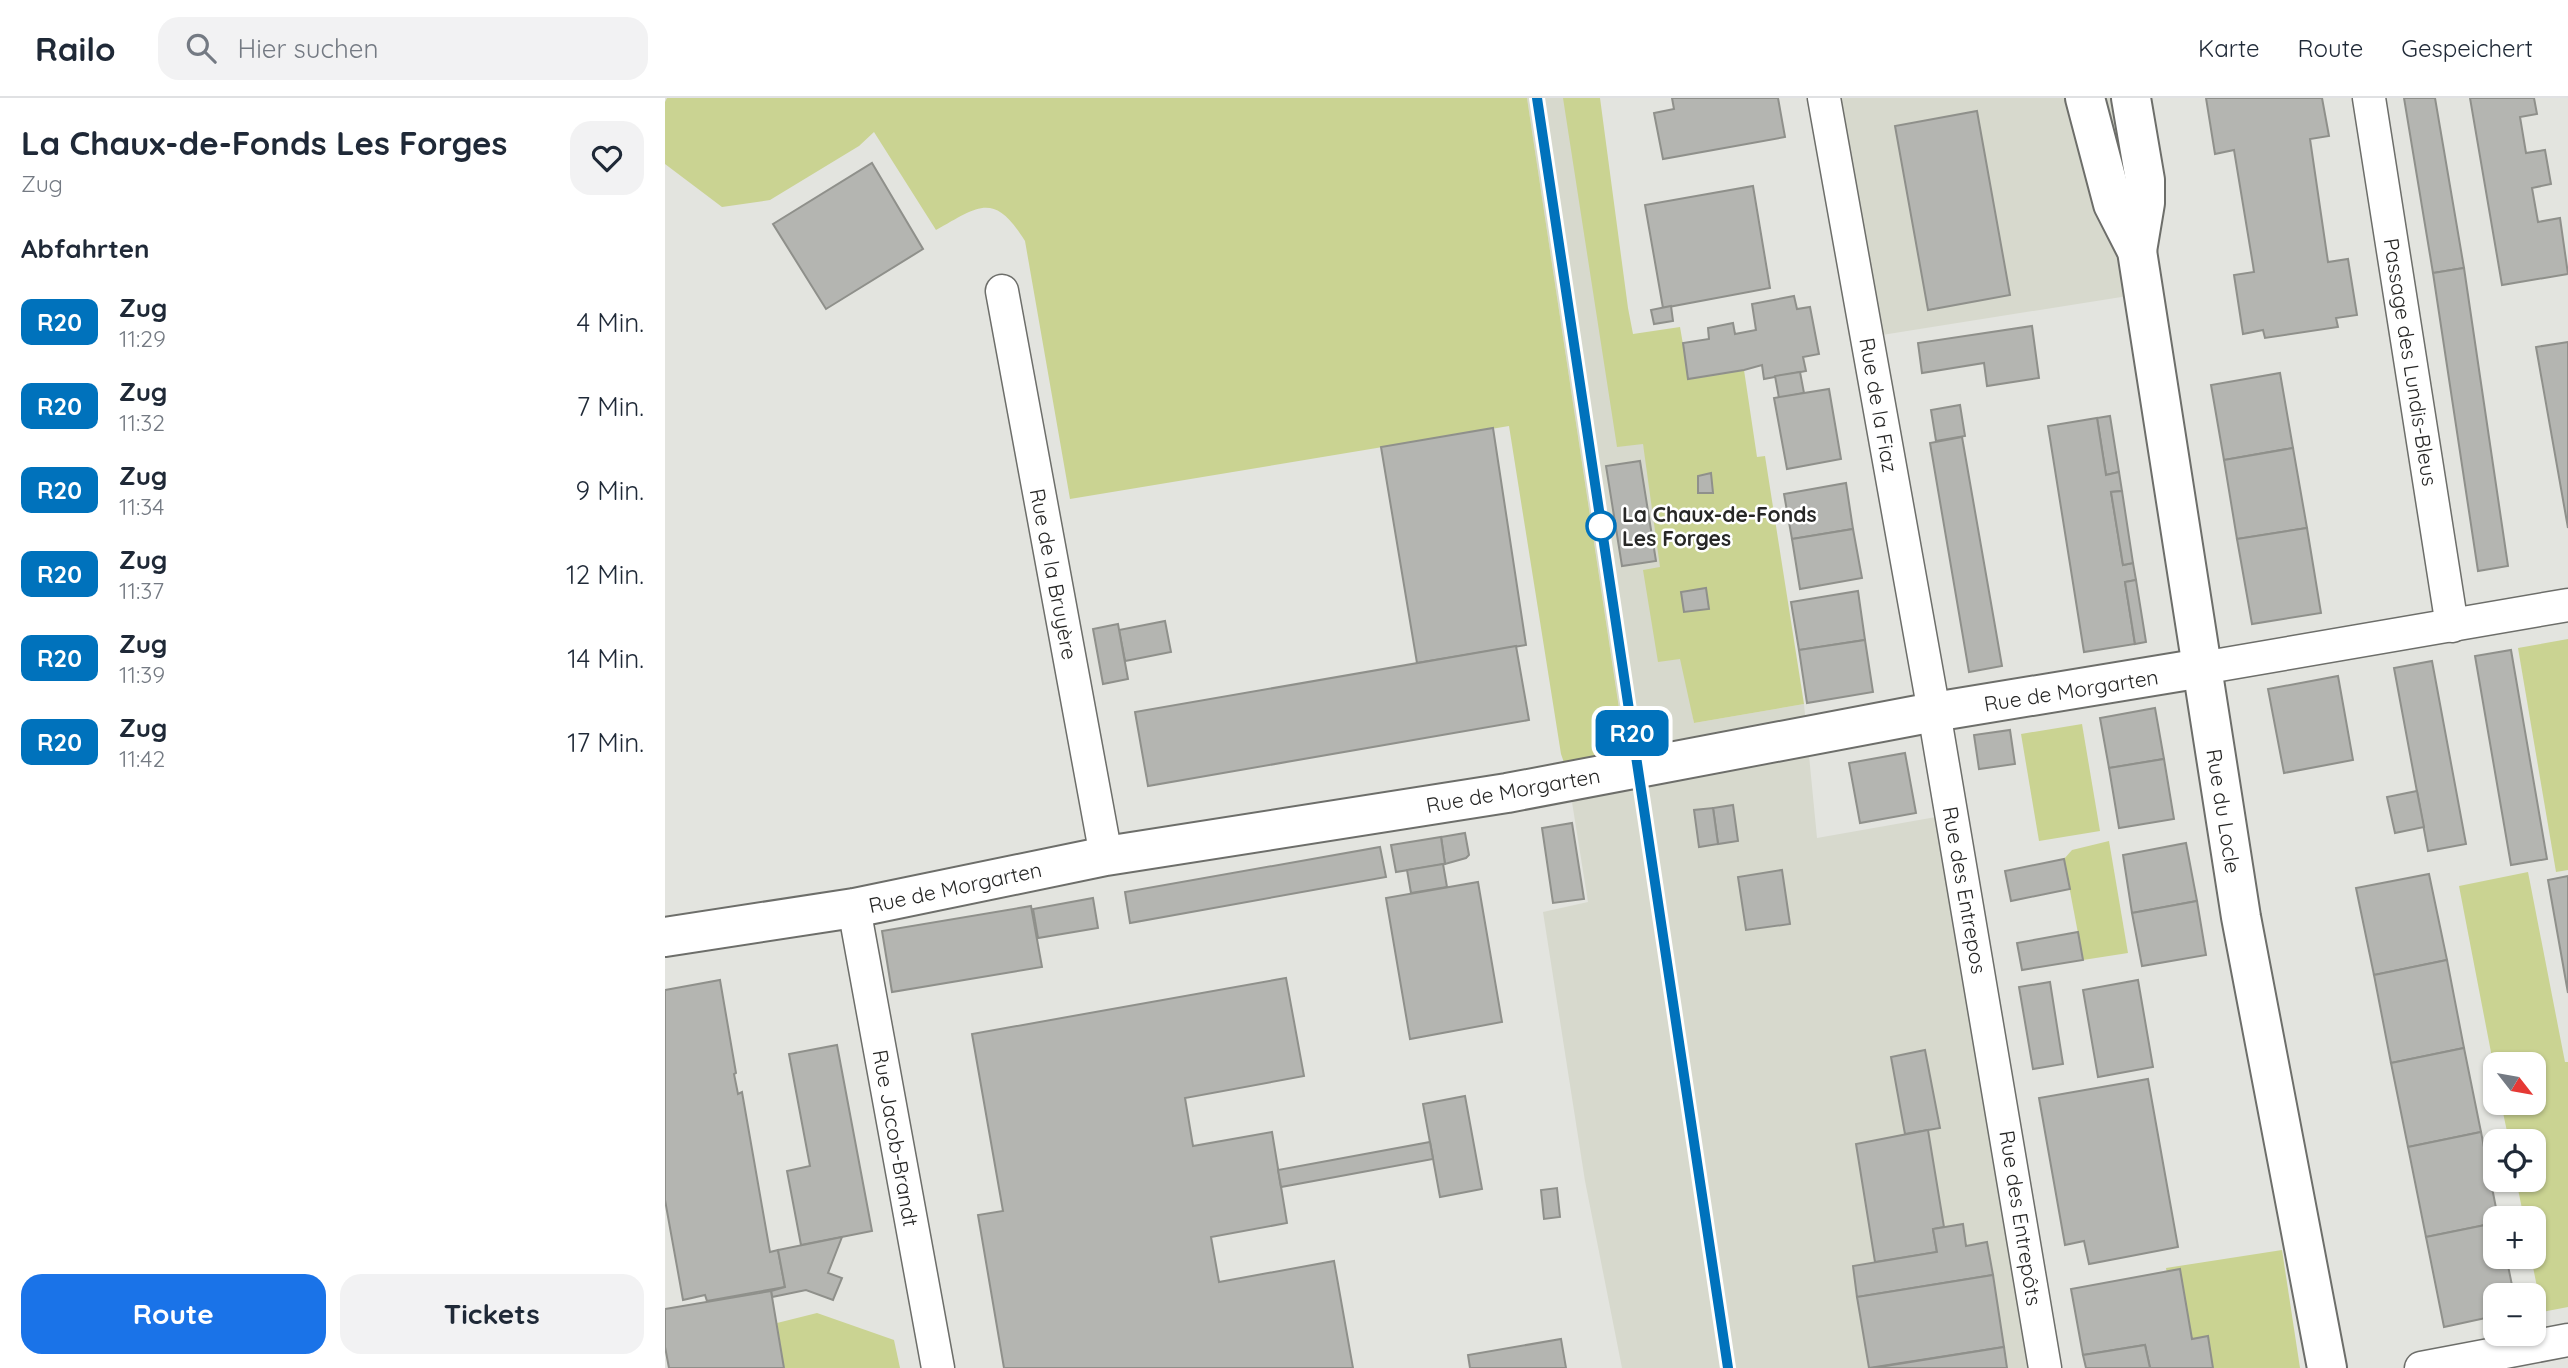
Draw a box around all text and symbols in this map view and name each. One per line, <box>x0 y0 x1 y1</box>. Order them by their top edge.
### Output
search box <box>158 17 648 80</box>
text: Railo <box>35 28 116 69</box>
icon: search <box>182 29 220 67</box>
text: Hier suchen <box>238 32 379 65</box>
text: Karte <box>2198 33 2260 63</box>
text: Route <box>2298 33 2363 63</box>
text: Gespeichert <box>2401 33 2533 63</box>
button: heart <box>570 121 644 195</box>
text: La Chaux-de-Fonds Les Forges <box>21 122 507 163</box>
text: Zug <box>21 169 63 198</box>
text: Abfahrten <box>21 232 150 265</box>
street label: Passage des Lundis-Bleus <box>2379 236 2443 488</box>
text: Zug <box>119 291 167 324</box>
text: 4 Min. <box>576 306 644 339</box>
text: R20 <box>37 307 82 337</box>
text: 11:29 <box>119 324 166 353</box>
street label: Rue de la Fiaz <box>1854 336 1904 474</box>
text: Zug <box>119 375 167 408</box>
text: 7 Min. <box>577 390 644 423</box>
text: R20 <box>37 391 82 421</box>
text: 11:32 <box>119 408 165 437</box>
text: Zug <box>119 459 167 492</box>
text: 9 Min. <box>576 474 644 507</box>
text: R20 <box>37 475 82 505</box>
street label: Rue de la Bruyère <box>1025 486 1083 662</box>
text: 11:34 <box>119 492 165 521</box>
place label: La Chaux-de-Fonds Les Forges <box>1622 501 1817 551</box>
marker: La Chaux-de-Fonds Les Forges <box>1586 511 1616 541</box>
text: Zug <box>119 543 167 576</box>
text: 12 Min. <box>566 558 644 591</box>
text: R20 <box>37 559 82 589</box>
text: 11:37 <box>119 576 164 605</box>
text: Zug <box>119 627 167 660</box>
text: 14 Min. <box>567 642 644 675</box>
text: R20 <box>37 643 82 673</box>
text: 11:39 <box>119 660 165 689</box>
street label: Rue de Morgarten <box>1982 663 2160 717</box>
line badge: R20 <box>1592 710 1672 756</box>
text: Zug <box>119 711 167 744</box>
text: R20 <box>1610 718 1654 748</box>
text: 17 Min. <box>567 726 644 759</box>
text: R20 <box>37 727 82 757</box>
text: 11:42 <box>119 744 165 773</box>
street label: Rue du Locle <box>2201 747 2247 875</box>
street label: Rue de Morgarten <box>1424 762 1602 818</box>
street label: Rue des Entrepos <box>1937 804 1993 976</box>
street label: Rue de Morgarten <box>866 856 1044 918</box>
street label: Rue Jacob-Brandt <box>868 1048 924 1228</box>
north arrow <box>2483 1052 2546 1115</box>
map controls <box>2483 1052 2546 1346</box>
street label: Rue des Entrepôts <box>1994 1129 2048 1307</box>
button: locate <box>2483 1129 2546 1192</box>
button: + <box>2483 1206 2546 1269</box>
button: Route <box>21 1274 326 1354</box>
button: Tickets <box>340 1274 644 1354</box>
button: − <box>2483 1283 2546 1346</box>

